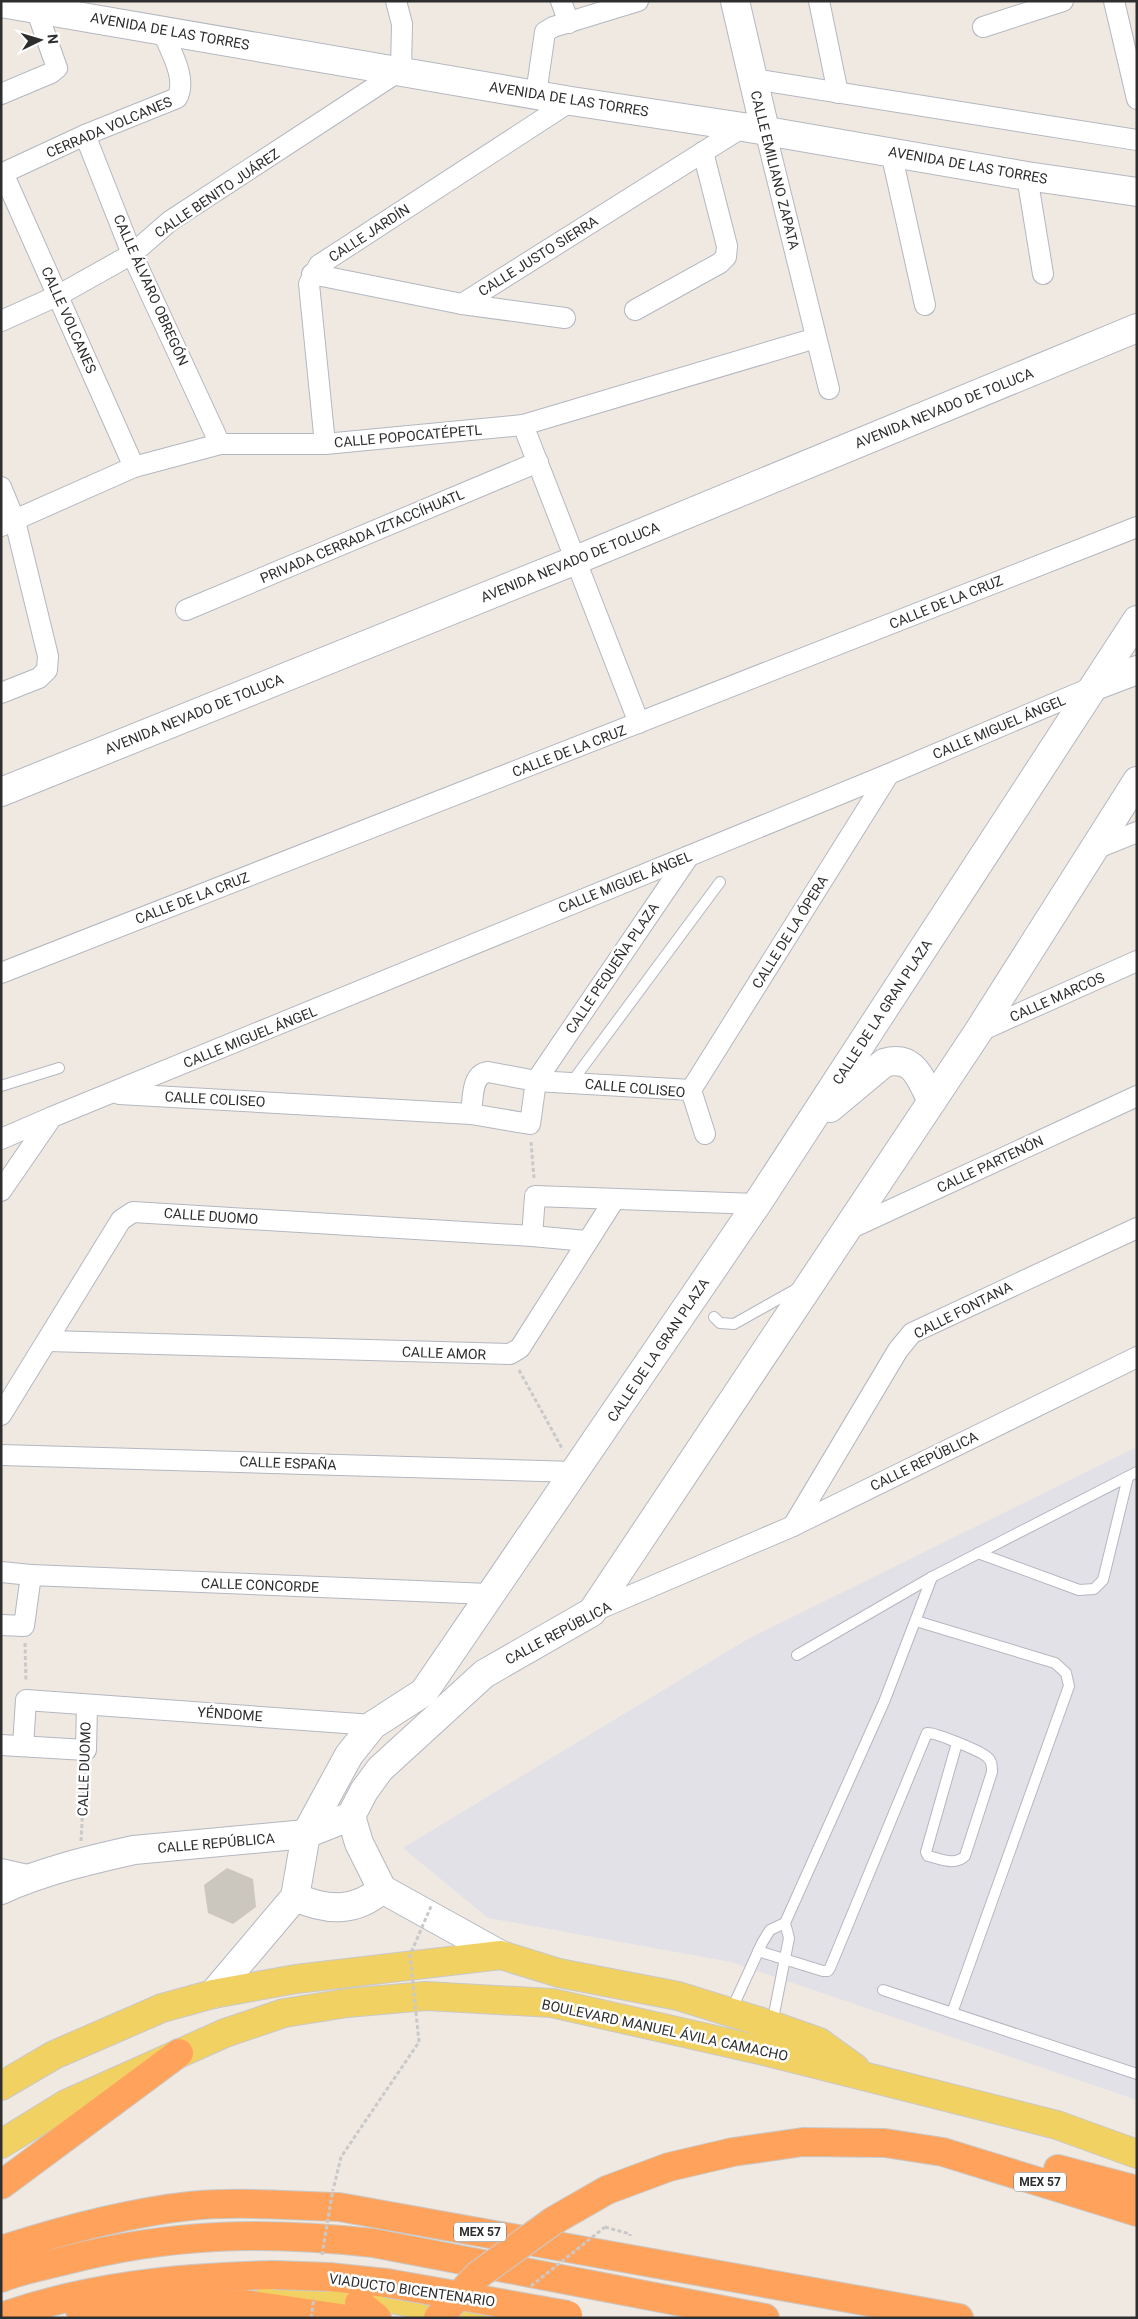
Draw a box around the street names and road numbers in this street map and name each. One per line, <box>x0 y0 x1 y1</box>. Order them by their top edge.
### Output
street label: AVENIDA DE LAS TORRES <box>89 9 251 53</box>
street label: AVENIDA DE LAS TORRES <box>488 78 650 120</box>
street label: CALLE EMILIANO ZAPATA <box>748 89 802 251</box>
street label: CERRADA VOLCANES <box>44 93 174 161</box>
street label: AVENIDA DE LAS TORRES <box>887 143 1049 187</box>
street label: CALLE BENITO JUÁREZ <box>151 144 282 241</box>
street label: CALLE JARDÍN <box>325 200 412 265</box>
street label: CALLE ÁLVARO OBREGÓN <box>110 212 192 368</box>
street label: CALLE JUSTO SIERRA <box>475 213 601 299</box>
street label: CALLE VOLCANES <box>38 264 100 376</box>
street label: AVENIDA NEVADO DE TOLUCA <box>852 365 1036 451</box>
street label: CALLE POPOCATÉPETL <box>333 421 483 450</box>
street label: PRIVADA CERRADA IZTACCÍHUATL <box>257 485 467 586</box>
street label: AVENIDA NEVADO DE TOLUCA <box>478 519 662 605</box>
street label: CALLE DE LA CRUZ <box>887 572 1005 632</box>
street label: AVENIDA NEVADO DE TOLUCA <box>102 671 286 757</box>
street label: CALLE MIGUEL ÁNGEL <box>930 691 1068 762</box>
street label: CALLE DE LA CRUZ <box>510 722 628 780</box>
street label: CALLE MIGUEL ÁNGEL <box>556 847 694 916</box>
street label: CALLE DE LA CRUZ <box>133 869 251 927</box>
street label: CALLE DE LA ÓPERA <box>748 872 831 991</box>
street label: CALLE PEQUEÑA PLAZA <box>561 899 662 1036</box>
street label: CALLE DE LA GRAN PLAZA <box>829 937 935 1087</box>
street label: CALLE MARCOS <box>1007 969 1107 1025</box>
street label: CALLE MIGUEL ÁNGEL <box>181 1002 319 1071</box>
street label: CALLE COLISEO <box>584 1076 686 1100</box>
street label: CALLE COLISEO <box>164 1088 266 1110</box>
street label: CALLE PARTENÓN <box>934 1131 1046 1196</box>
street label: CALLE DUOMO <box>163 1205 259 1227</box>
street label: CALLE DE LA GRAN PLAZA <box>604 1275 712 1425</box>
street label: CALLE FONTANA <box>911 1278 1015 1342</box>
street label: CALLE AMOR <box>402 1344 487 1362</box>
street label: CALLE REPÚBLICA <box>867 1427 980 1494</box>
street label: CALLE ESPAÑA <box>239 1452 337 1473</box>
street label: CALLE CONCORDE <box>201 1575 319 1595</box>
street label: CALLE REPÚBLICA <box>502 1597 614 1668</box>
street label: YÉNDOME <box>197 1703 263 1724</box>
street label: CALLE DUOMO <box>74 1721 94 1817</box>
street label: CALLE REPÚBLICA <box>157 1829 275 1856</box>
street label: BOULEVARD MANUEL ÁVILA CAMACHO <box>540 1995 790 2064</box>
road number: MEX 57 <box>1014 2172 1066 2192</box>
road number: MEX 57 <box>454 2222 506 2242</box>
street label: VIADUCTO BICENTENARIO <box>328 2270 496 2310</box>

